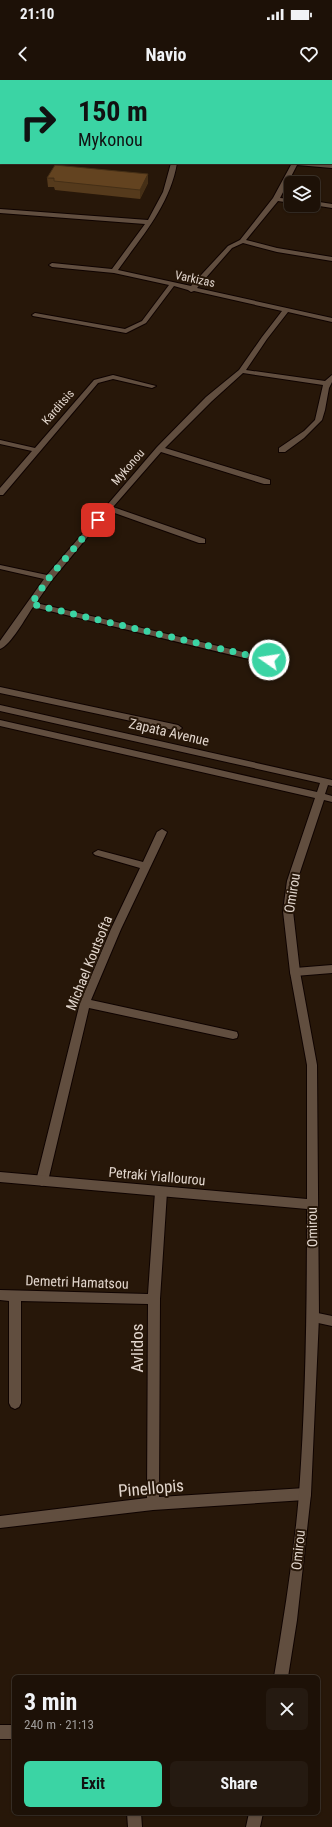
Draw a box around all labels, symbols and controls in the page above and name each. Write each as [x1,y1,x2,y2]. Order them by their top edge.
text: 21:10 [20,5,54,23]
icon: back [12,43,34,65]
icon: heart [298,43,320,65]
text: Navio [146,44,186,65]
text: 150 m [78,95,148,128]
icon: right [12,96,64,148]
text: Mykonou [78,129,143,150]
map controls [284,176,320,212]
button: layers [284,176,320,212]
street label: Varkizas [174,268,216,290]
street label: Karditsis [39,387,77,427]
street label: Mykonou [109,446,148,488]
pin [81,503,115,537]
icon: arrive [87,509,109,531]
position arrow [248,639,290,681]
street label: Zapata Avenue [127,715,211,749]
street label: Omirou [281,872,303,914]
street label: Michael Koutsofta [63,913,115,1013]
street label: Petraki Yiallourou [108,1164,206,1188]
street label: Omirou [304,1207,320,1247]
street label: Demetri Hamatsou [25,1272,129,1292]
street label: Avlidos [127,1323,147,1373]
street label: Pinellopis [117,1475,185,1501]
street label: Omirou [288,1529,308,1571]
text: 3 min [24,1688,77,1716]
button: close [266,1688,308,1730]
text: 240 m · 21:13 [24,1717,94,1732]
button: Exit [24,1761,162,1807]
button: Share [170,1761,308,1807]

